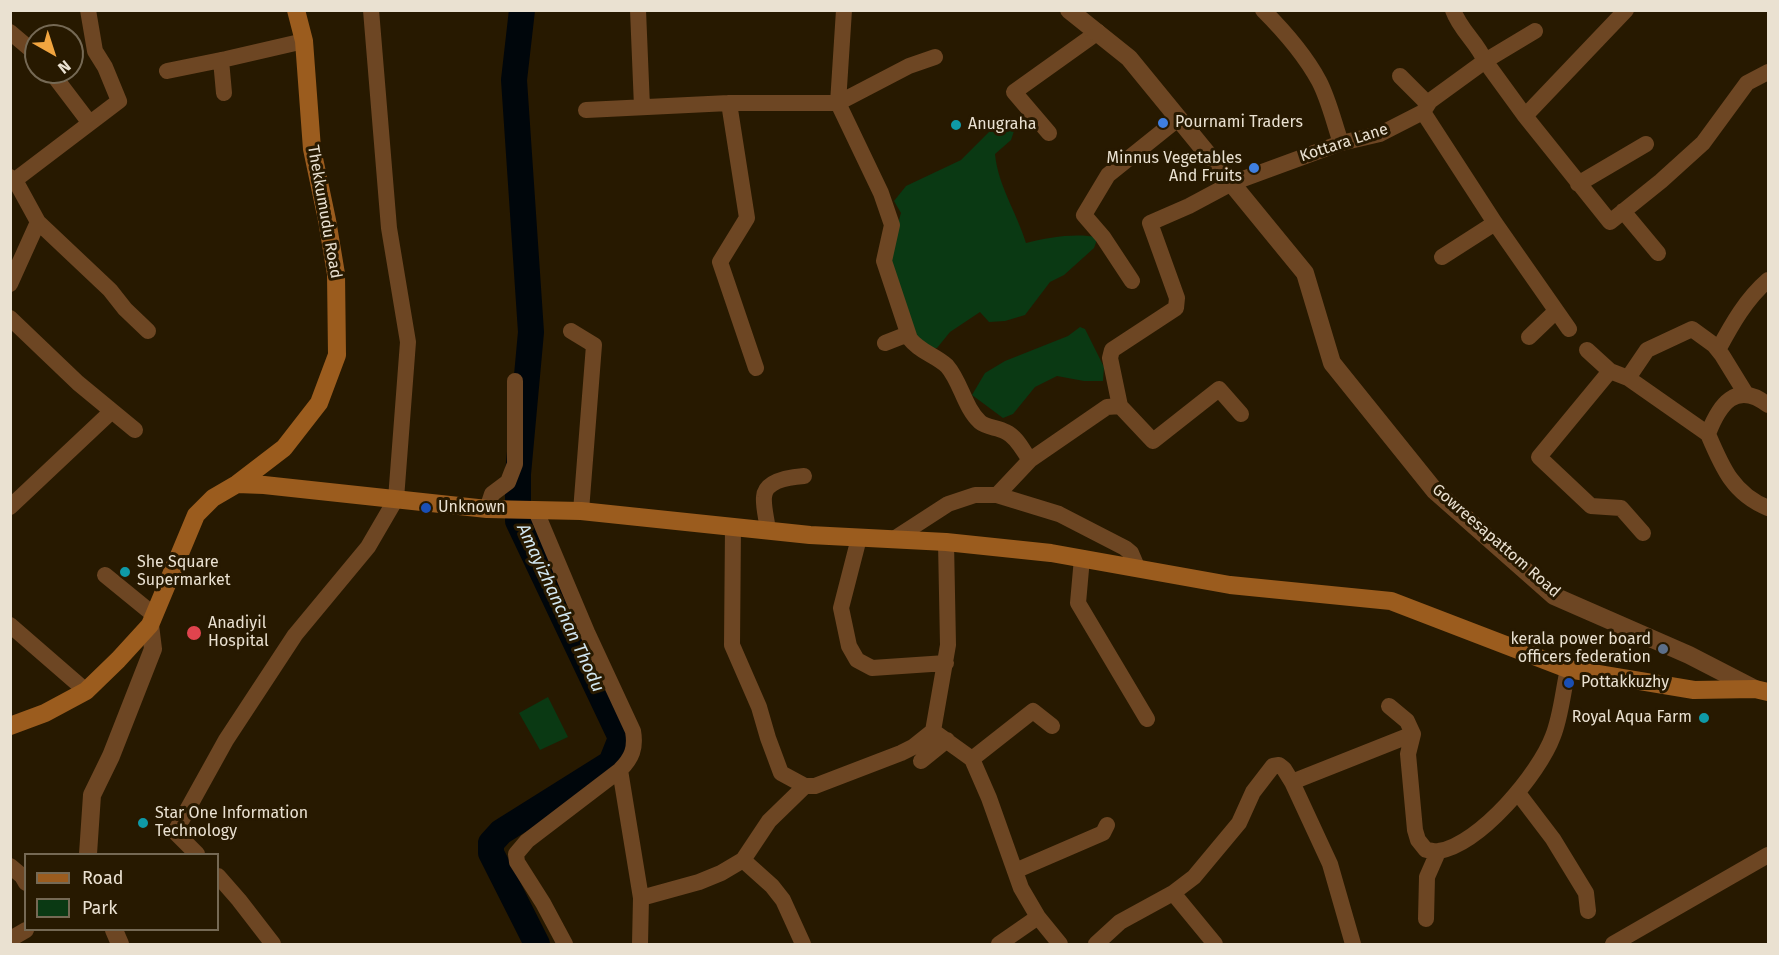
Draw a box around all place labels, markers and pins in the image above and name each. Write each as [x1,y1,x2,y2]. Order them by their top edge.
place label: Pournami Traders [1175,113,1303,133]
place label: Anugraha [968,115,1037,135]
marker: Pournami Traders [1156,116,1170,130]
marker: Anugraha [949,118,963,132]
place label: Minnus Vegetables And Fruits [1107,149,1242,187]
marker: Minnus Vegetables And Fruits [1247,161,1261,175]
place label: Unknown [438,498,506,518]
marker: Unknown [419,501,433,515]
place label: She Square Supermarket [137,553,231,591]
marker: She Square Supermarket [118,565,132,579]
place label: Anadiyil Hospital [208,614,269,652]
marker: Anadiyil Hospital [185,624,203,642]
place label: kerala power board officers federation [1510,630,1651,668]
marker: kerala power board officers federation [1656,642,1670,656]
place label: Pottakkuzhy [1581,673,1669,693]
marker: Pottakkuzhy [1562,676,1576,690]
place label: Royal Aqua Farm [1572,708,1692,728]
marker: Royal Aqua Farm [1697,711,1711,725]
place label: Star One Information Technology [155,804,308,842]
marker: Star One Information Technology [136,816,150,830]

